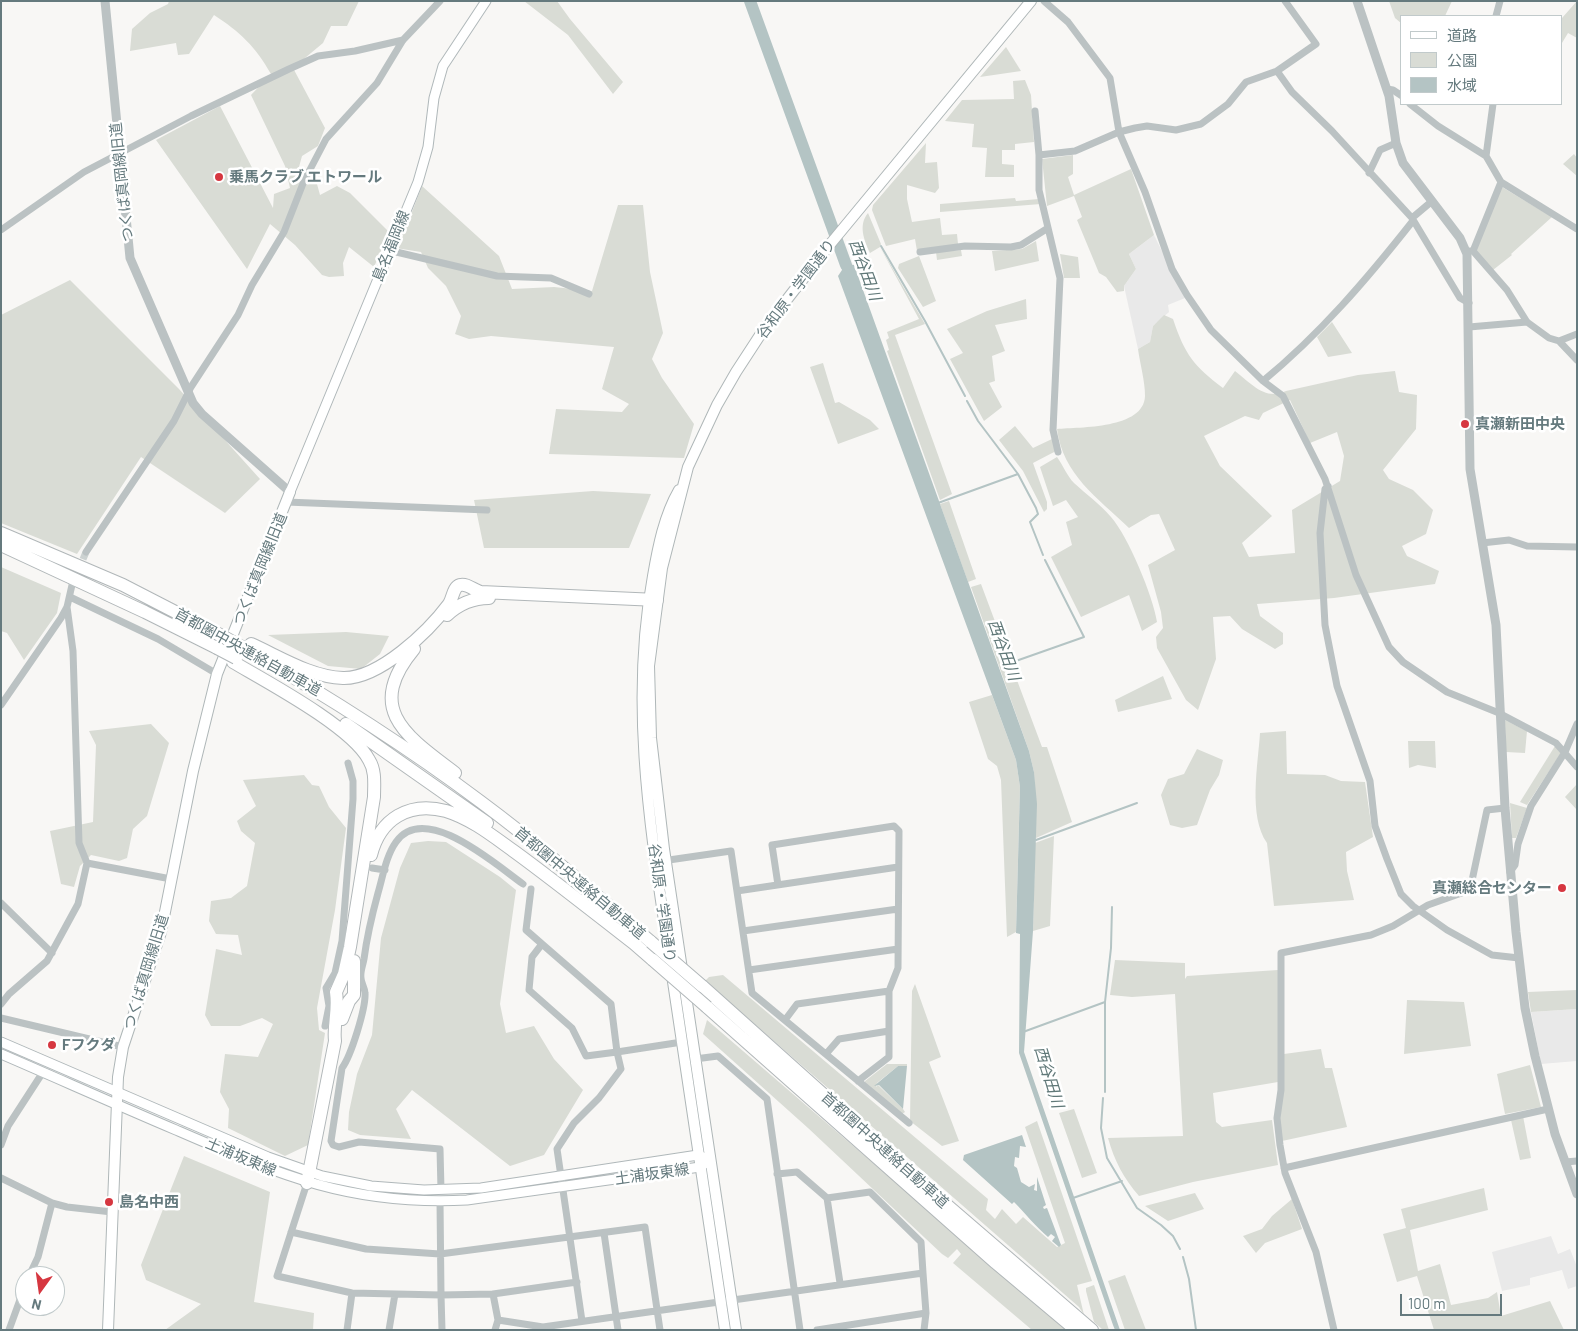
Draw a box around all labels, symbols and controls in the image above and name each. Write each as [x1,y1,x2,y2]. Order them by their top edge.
legend [1400,15,1563,105]
text: 道路 [1447,26,1477,44]
text: 公園 [1447,51,1477,69]
text: 水域 [1447,76,1477,94]
street label: つくば真岡線旧道 [107,121,137,243]
place label: 乗馬クラブ エトワール [229,168,382,186]
marker: 乗馬クラブ エトワール [213,171,225,183]
street label: 島名福岡線 [369,208,413,284]
street label: 谷和原・学園通り [753,236,839,342]
water label: 西谷田川 [845,237,885,303]
place label: 真瀬新田中央 [1475,415,1565,433]
marker: 真瀬新田中央 [1459,418,1471,430]
street label: つくば真岡線旧道 [229,510,291,628]
street label: 首都圏中央連絡自動車道 [171,604,325,700]
water label: 西谷田川 [984,617,1024,683]
street label: 首都圏中央連絡自動車道 [511,823,649,943]
street label: 谷和原・学園通り [645,842,679,964]
place label: 真瀬総合センター [1432,879,1552,897]
marker: 真瀬総合センター [1556,882,1568,894]
street label: つくば真岡線旧道 [120,912,172,1032]
place label: Fフクダ [62,1036,115,1054]
marker: Fフクダ [46,1039,58,1051]
water label: 西谷田川 [1030,1044,1068,1110]
street label: 首都圏中央連絡自動車道 [818,1088,952,1212]
street label: 土浦坂東線 [203,1134,279,1180]
street label: 土浦坂東線 [614,1160,690,1188]
place label: 島名中西 [119,1193,179,1211]
marker: 島名中西 [103,1196,115,1208]
north arrow [15,1266,65,1316]
scale bar [1403,1284,1506,1316]
text: 100 m [1408,1294,1446,1312]
text: N [30,1296,43,1314]

